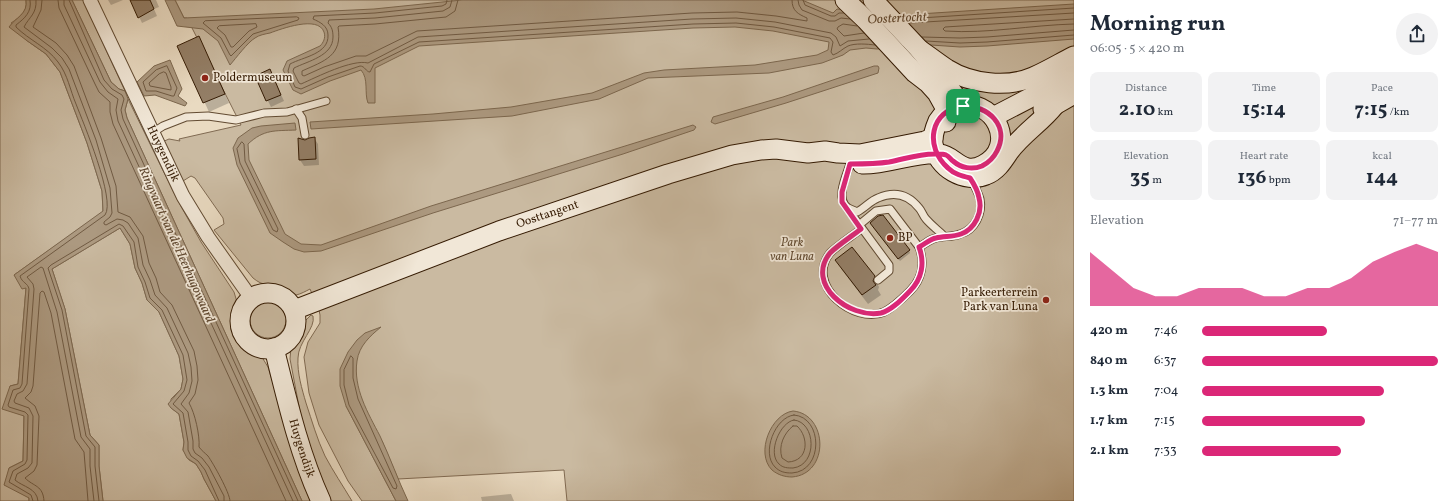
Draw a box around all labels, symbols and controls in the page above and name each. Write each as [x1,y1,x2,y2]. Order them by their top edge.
water label: Oostertocht [867,8,928,30]
text: Morning run [1090,9,1225,40]
button: share [1396,13,1438,55]
text: 06:05 · 5 × 420 m [1090,40,1184,58]
place label: Poldermuseum [213,70,293,86]
marker: Poldermuseum [200,73,210,83]
text: Distance [1125,81,1167,96]
text: Time [1252,81,1276,96]
text: Pace [1371,81,1393,96]
pin [946,89,980,123]
icon: arrive [952,95,974,117]
text: 2.10 [1119,96,1155,124]
text: 15:14 [1242,96,1286,124]
text: 7:15 [1355,96,1387,124]
text: km [1155,105,1173,120]
text: /km [1387,105,1409,120]
street label: Huygendijk [143,123,183,185]
text: Elevation [1123,149,1169,164]
text: Heart rate [1240,149,1288,164]
text: kcal [1372,149,1392,164]
water label: Ringvaart van de Heerhugowaard [133,164,219,326]
text: 35 [1130,164,1150,192]
text: 136 [1237,164,1266,192]
text: 144 [1366,164,1398,192]
text: m [1150,173,1162,188]
text: bpm [1266,173,1291,188]
street label: Oosttangent [514,197,581,233]
text: Elevation [1090,212,1144,230]
text: 71–77 m [1393,212,1438,230]
place label: BP [898,230,912,246]
marker: BP [885,233,895,243]
park label: Park van Luna [770,235,814,265]
place label: Parkeerterrein Park van Luna [961,285,1038,315]
marker: Parkeerterrein Park van Luna [1041,295,1051,305]
text: 420 m [1090,322,1128,340]
text: 7:46 [1154,322,1178,340]
text: 840 m [1090,352,1128,370]
text: 6:37 [1154,352,1177,370]
text: 1.3 km [1090,382,1128,400]
text: 7:04 [1154,382,1179,400]
text: 1.7 km [1090,412,1128,430]
text: 7:15 [1154,412,1175,430]
street label: Huygendijk [284,417,319,481]
text: 2.1 km [1090,442,1129,460]
text: 7:33 [1154,442,1177,460]

